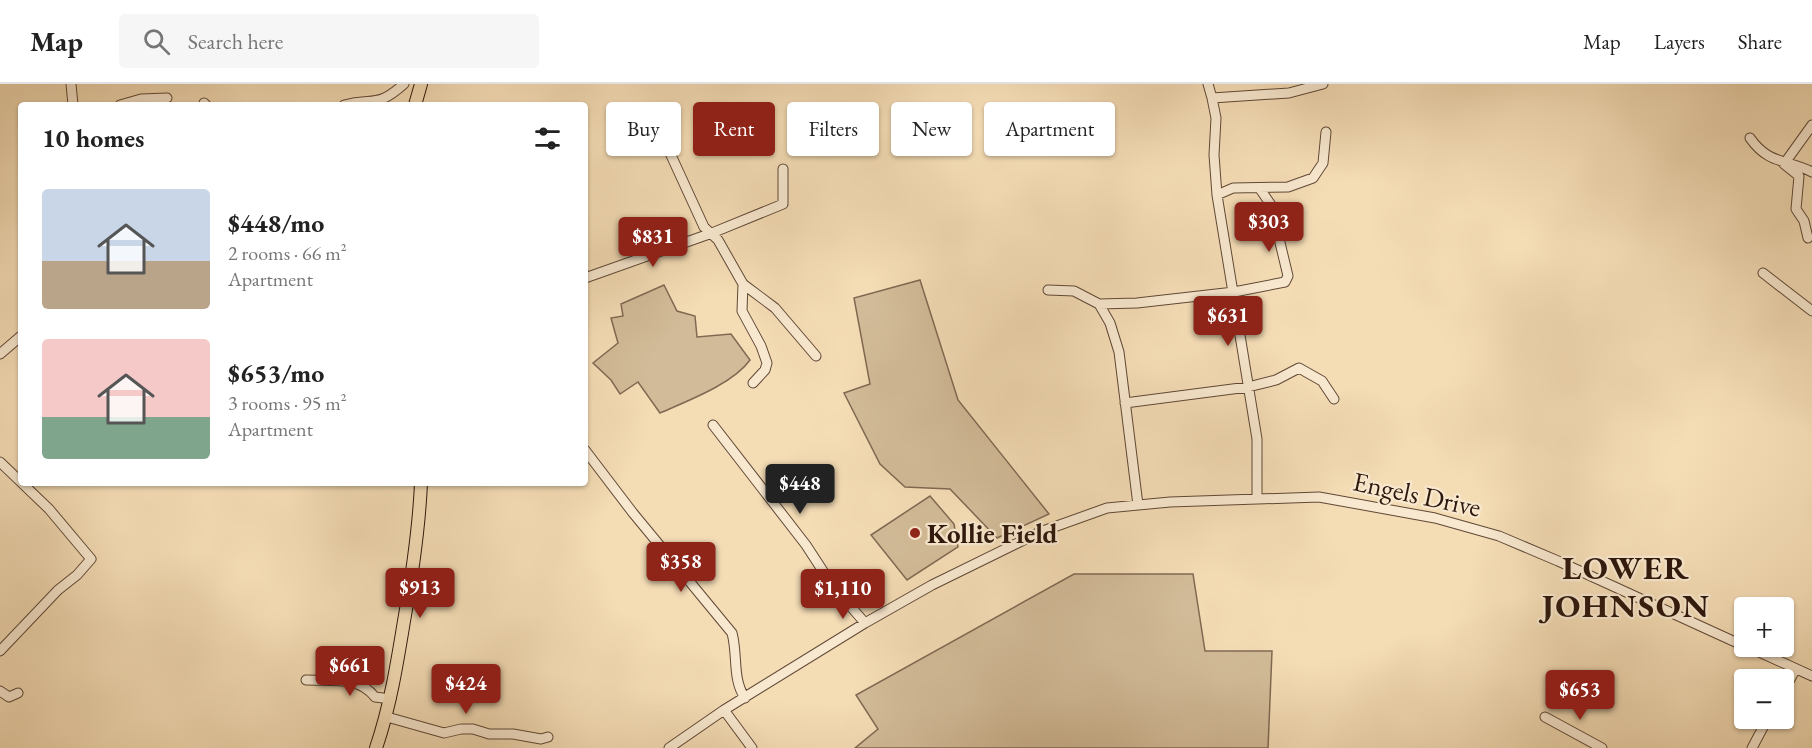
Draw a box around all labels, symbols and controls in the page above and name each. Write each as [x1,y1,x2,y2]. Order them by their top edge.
search box [119,14,539,68]
text: Map [30,23,83,59]
icon: search [140,25,173,58]
text: Search here [188,27,283,56]
text: Map [1583,28,1621,55]
text: Layers [1654,28,1705,55]
text: Share [1738,28,1782,55]
chip: Buy [606,102,681,156]
chip: Rent [693,102,775,156]
chip: Filters [787,102,879,156]
chip: New [891,102,972,156]
chip: Apartment [984,102,1115,156]
text: 10 homes [42,121,144,155]
icon: filters [531,122,564,155]
pin: $303 [1233,202,1305,253]
text: $448/mo [228,206,324,240]
text: $303 [1249,208,1289,234]
icon: home [90,213,162,285]
pin: $831 [617,217,689,268]
text: $831 [633,223,673,249]
text: 2 rooms · 66 m² [228,240,347,266]
text: Apartment [228,266,313,292]
pin: $631 [1192,296,1264,347]
text: $631 [1208,302,1248,328]
text: $653/mo [228,356,324,390]
icon: home [90,363,162,435]
text: 3 rooms · 95 m² [228,390,347,416]
text: Apartment [228,416,313,442]
street label: Engels Drive [1350,463,1484,525]
pin: $448 [764,464,836,515]
text: $448 [780,470,820,496]
place label: Kollie Field [927,516,1057,551]
marker: Kollie Field [908,526,922,540]
pin: $358 [645,542,717,593]
district label: LOWER JOHNSON [1539,546,1711,627]
text: $358 [661,548,701,574]
pin: $913 [384,568,456,619]
pin: $1,110 [794,569,892,620]
text: $913 [400,574,440,600]
text: $1,110 [815,575,871,601]
map controls [1734,597,1794,729]
button: + [1734,597,1794,657]
pin: $661 [314,646,386,697]
text: $661 [330,652,370,678]
pin: $424 [430,664,502,715]
button: − [1734,669,1794,729]
text: $424 [446,670,486,696]
pin: $653 [1544,670,1616,721]
text: $653 [1560,676,1600,702]

